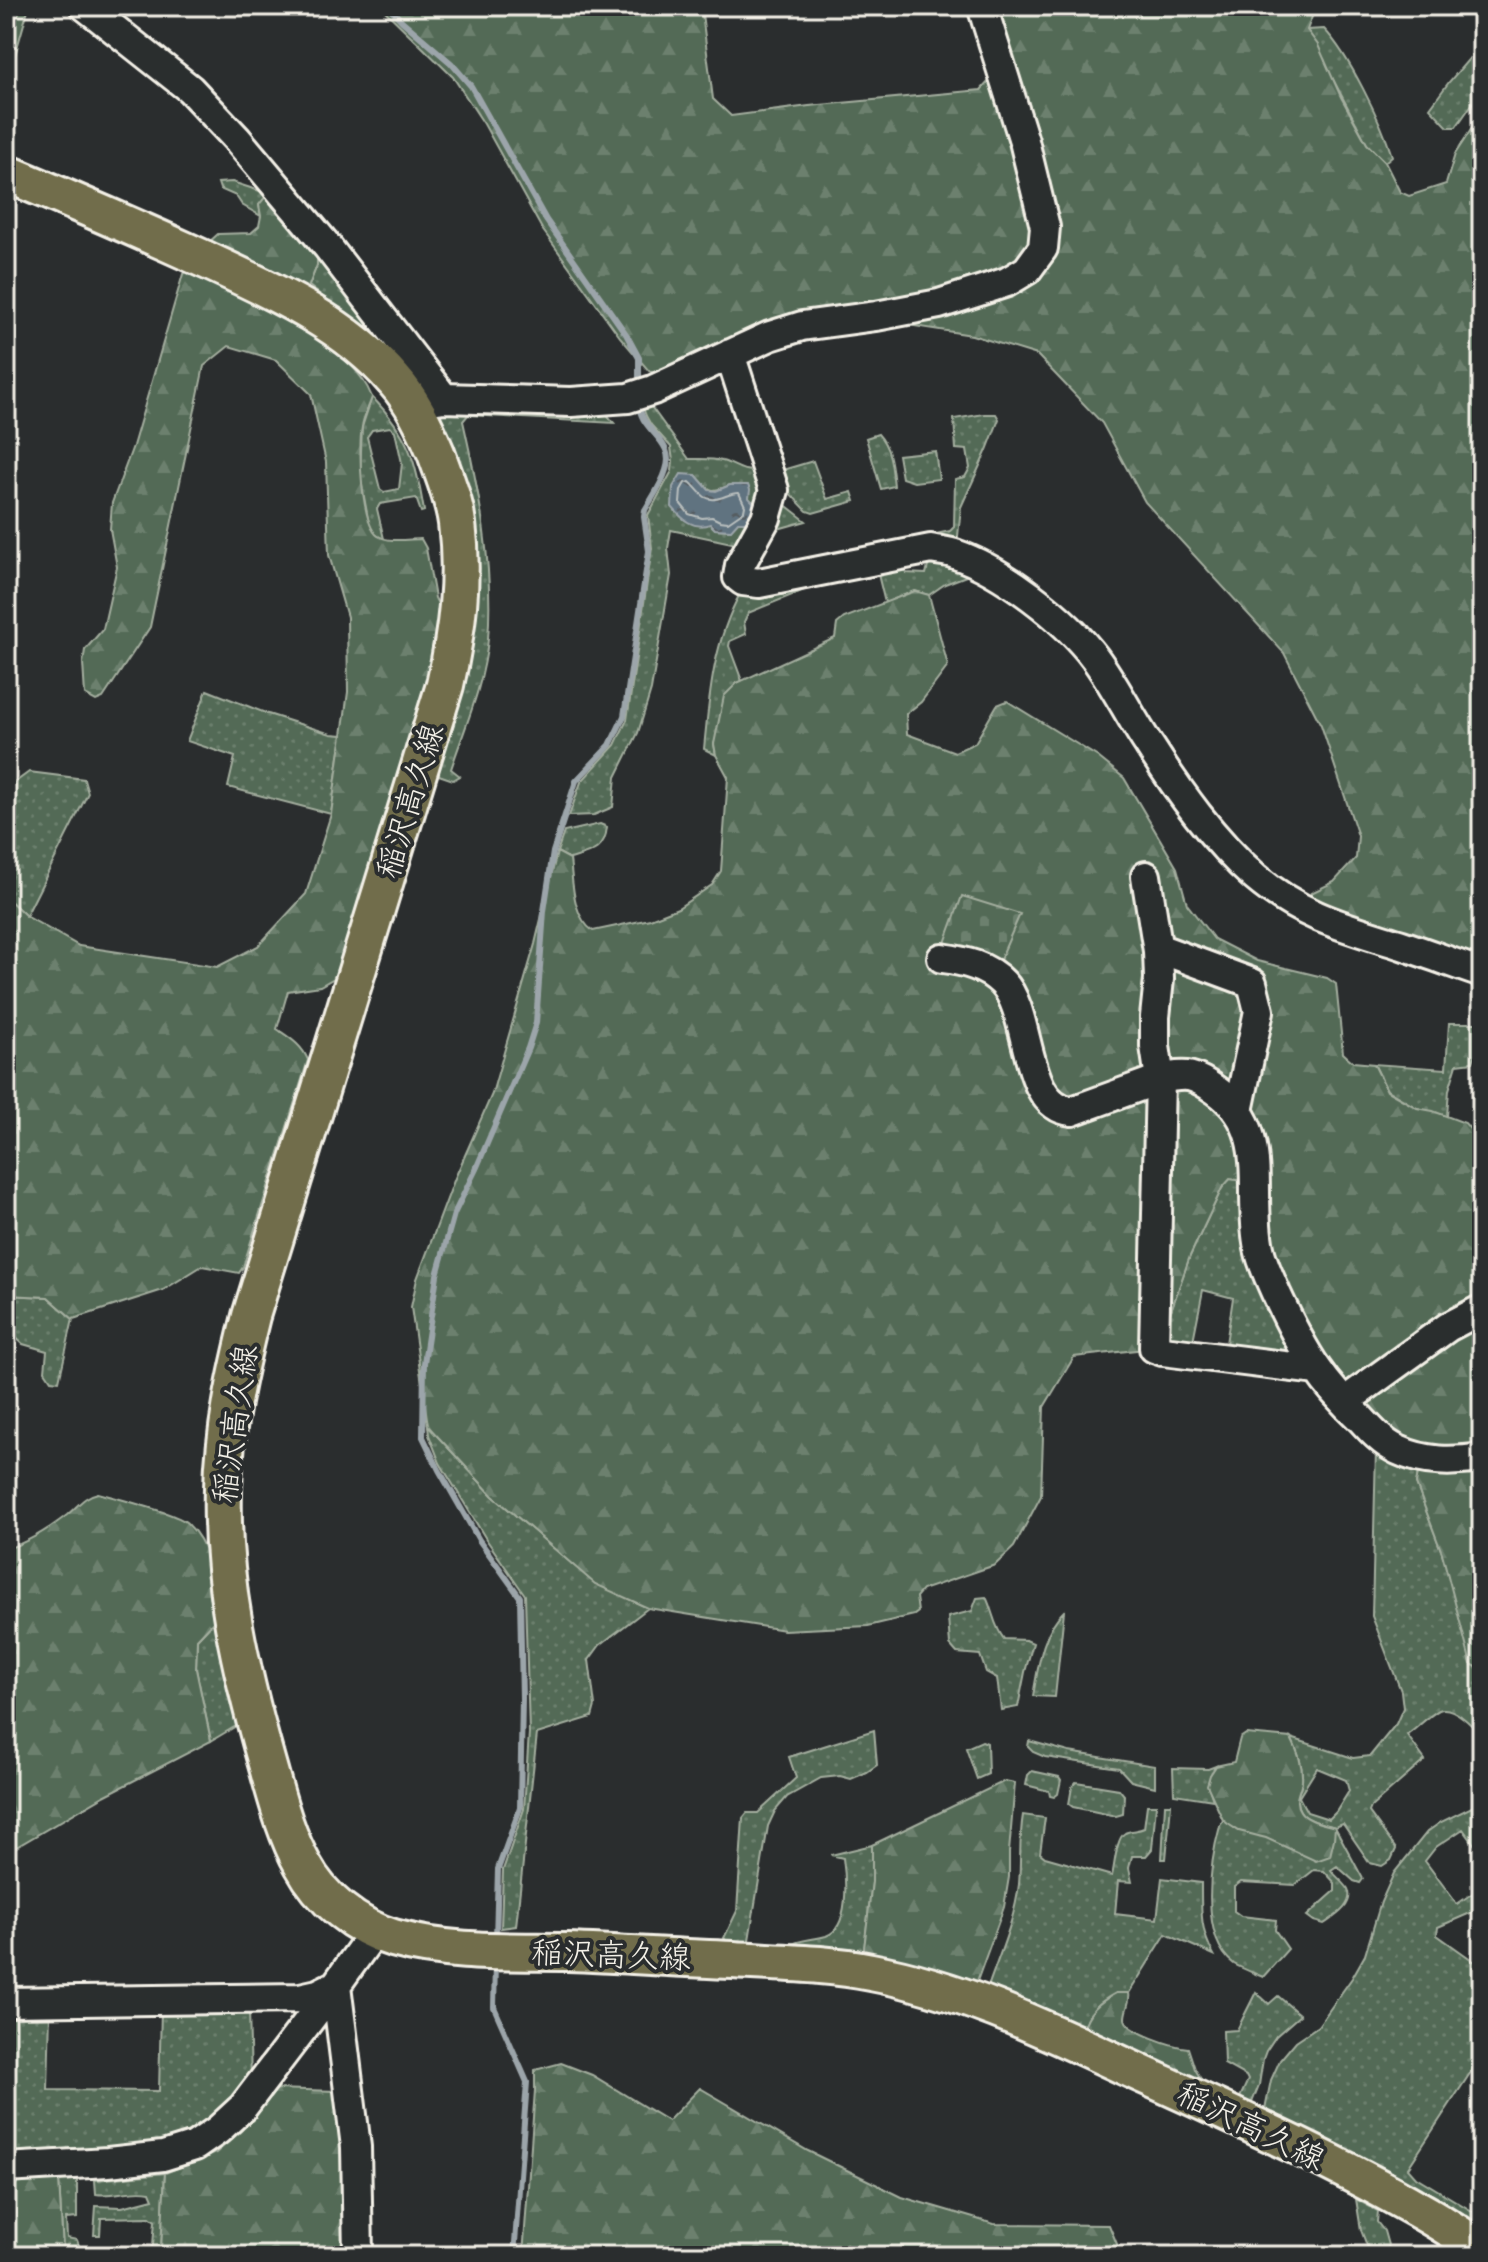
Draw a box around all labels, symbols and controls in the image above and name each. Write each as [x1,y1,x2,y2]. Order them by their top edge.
street label: 稲沢高久線 [367,718,453,884]
street label: 稲沢高久線 [204,1342,266,1506]
street label: 稲沢高久線 [530,1932,692,1978]
street label: 稲沢高久線 [1170,2073,1332,2179]

